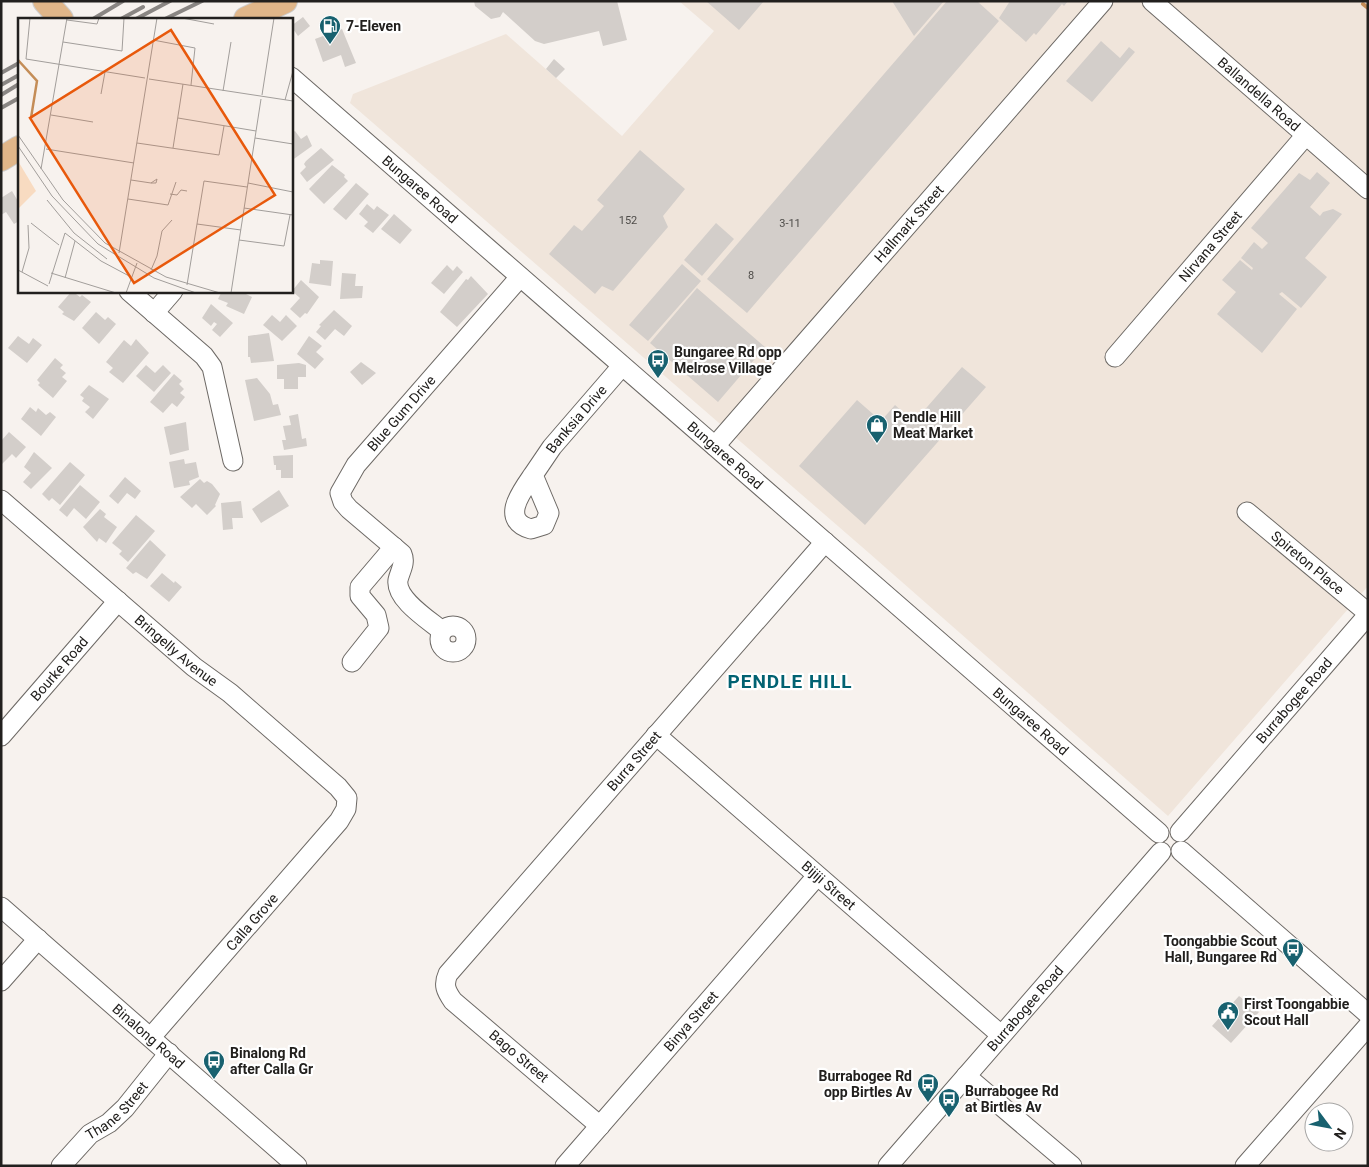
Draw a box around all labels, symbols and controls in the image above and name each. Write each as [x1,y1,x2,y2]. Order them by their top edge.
fuel station icon: 7-Eleven [318,14,342,45]
inset map [18,18,292,292]
place label: 7-Eleven [346,18,401,34]
street label: Ballandella Road [1215,54,1304,134]
street label: Bungaree Road [379,152,461,226]
street label: Hallmark Street [871,182,947,265]
street label: Nirvana Street [1175,207,1245,285]
house number: 152 [619,214,637,227]
house number: 3-11 [779,217,801,230]
house number: 8 [748,269,754,282]
place label: Bungaree Rd opp Melrose Village [674,344,782,376]
bus stop icon: Bungaree Rd opp Melrose Village [646,348,670,379]
street label: Blue Gum Drive [364,372,439,454]
street label: Banksia Drive [542,382,610,456]
place label: Pendle Hill Meat Market [893,409,973,441]
shop icon: Pendle Hill Meat Market [865,413,889,444]
street label: Bungaree Road [684,418,766,492]
street label: Spireton Place [1268,528,1347,598]
street label: Bringelly Avenue [132,612,221,689]
street label: Bourke Road [27,634,91,704]
street label: Burrabogee Road [1253,655,1335,746]
district label: PENDLE HILL [728,670,852,693]
street label: Bungaree Road [990,684,1072,758]
street label: Burra Street [604,728,665,794]
street label: Bijiji Street [799,858,859,913]
street label: Calla Grove [223,890,281,954]
place label: Toongabbie Scout Hall, Bungaree Rd [1163,933,1277,965]
bus stop icon: Toongabbie Scout Hall, Bungaree Rd [1281,937,1305,968]
street label: Burrabogee Road [984,962,1066,1054]
street label: Binya Street [660,987,722,1054]
place label: First Toongabbie Scout Hall [1244,996,1350,1028]
street label: Binalong Road [109,1000,188,1072]
public building icon: First Toongabbie Scout Hall [1216,1000,1240,1031]
street label: Bago Street [486,1027,552,1086]
place label: Binalong Rd after Calla Gr [230,1045,313,1077]
bus stop icon: Binalong Rd after Calla Gr [202,1049,226,1080]
place label: Burrabogee Rd opp Birtles Av [818,1068,912,1100]
bus stop icon: Burrabogee Rd opp Birtles Av [916,1072,940,1103]
street label: Thane Street [83,1078,151,1143]
place label: Burrabogee Rd at Birtles Av [965,1083,1059,1115]
bus stop icon: Burrabogee Rd at Birtles Av [937,1087,961,1118]
north arrow [1304,1102,1354,1152]
text: N [1331,1125,1349,1142]

